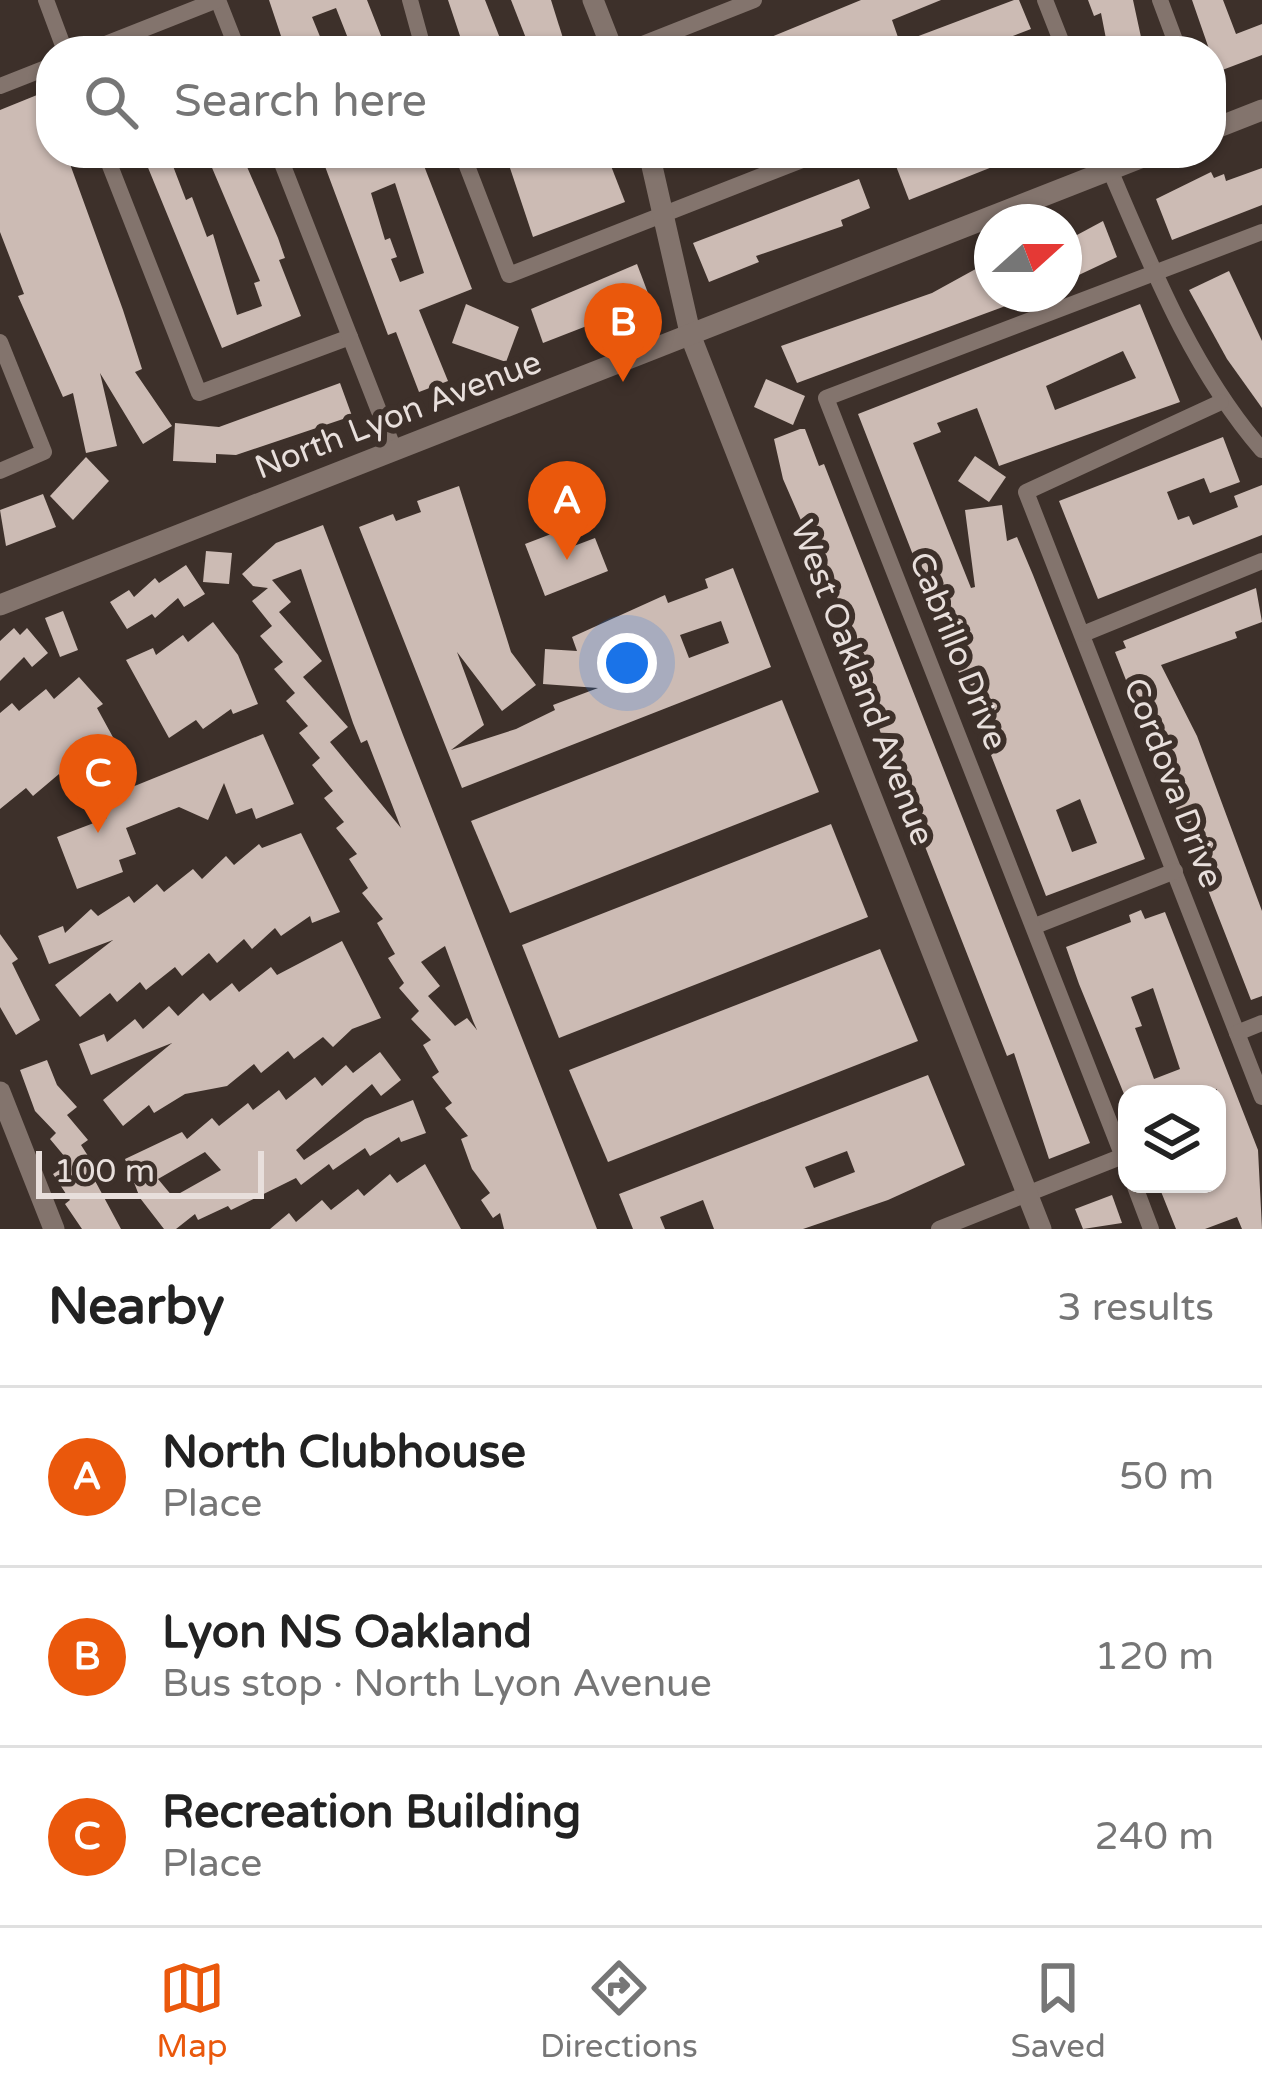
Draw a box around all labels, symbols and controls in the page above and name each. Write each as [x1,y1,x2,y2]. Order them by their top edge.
search box [36,36,1226,168]
icon: search [78,69,144,135]
text: Search here [174,75,427,129]
north arrow [974,204,1082,312]
pin: B [584,283,662,382]
street label: North Lyon Avenue [249,342,547,488]
pin: A [528,461,606,560]
street label: West Oakland Avenue [782,515,942,851]
street label: Cabrillo Drive [901,547,1015,755]
your location [597,633,657,693]
street label: Cordova Drive [1115,673,1231,893]
pin: C [59,734,137,833]
map controls [1118,1085,1226,1193]
button: layers [1118,1085,1226,1193]
scale bar [36,1145,264,1198]
text: 100 m [54,1152,155,1191]
text: Nearby [48,1276,225,1338]
text: 3 results [1057,1284,1214,1331]
text: North Clubhouse [162,1426,526,1480]
text: A [72,1453,102,1500]
text: 50 m [1119,1453,1214,1500]
text: Place [162,1480,262,1527]
text: Lyon NS Oakland [162,1606,532,1660]
text: B [73,1633,101,1680]
text: 120 m [1095,1633,1214,1680]
text: Bus stop · North Lyon Avenue [162,1660,712,1707]
text: Recreation Building [162,1786,581,1840]
text: C [73,1813,101,1860]
text: 240 m [1095,1813,1214,1860]
text: Place [162,1840,262,1887]
tab: Map [156,1955,228,2066]
tab: Directions [540,1955,698,2066]
tab: Saved [1010,1955,1106,2066]

